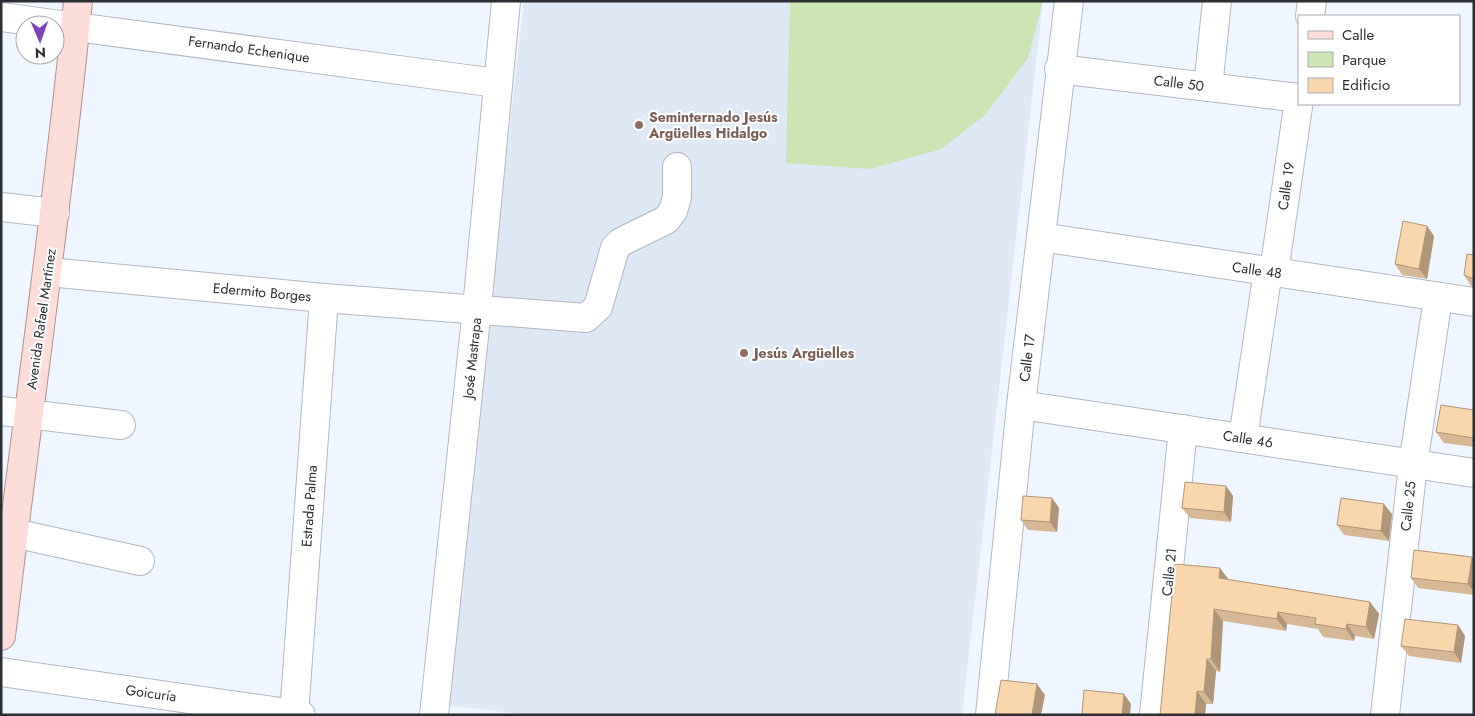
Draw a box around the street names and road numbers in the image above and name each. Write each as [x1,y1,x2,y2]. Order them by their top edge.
street label: Fernando Echenique [187,31,311,67]
street label: Calle 50 [1153,70,1205,96]
street label: Calle 19 [1273,161,1299,211]
street label: Avenida Rafael Martínez [21,247,61,391]
street label: Calle 48 [1231,257,1283,283]
street label: Edermito Borges [212,278,312,306]
street label: José Mastrapa [458,316,486,402]
street label: Calle 17 [1014,332,1040,383]
street label: Calle 46 [1222,425,1274,453]
street label: Estrada Palma [296,464,322,548]
street label: Calle 25 [1395,480,1421,532]
street label: Calle 21 [1157,547,1181,597]
street label: Goicuría [124,680,178,706]

